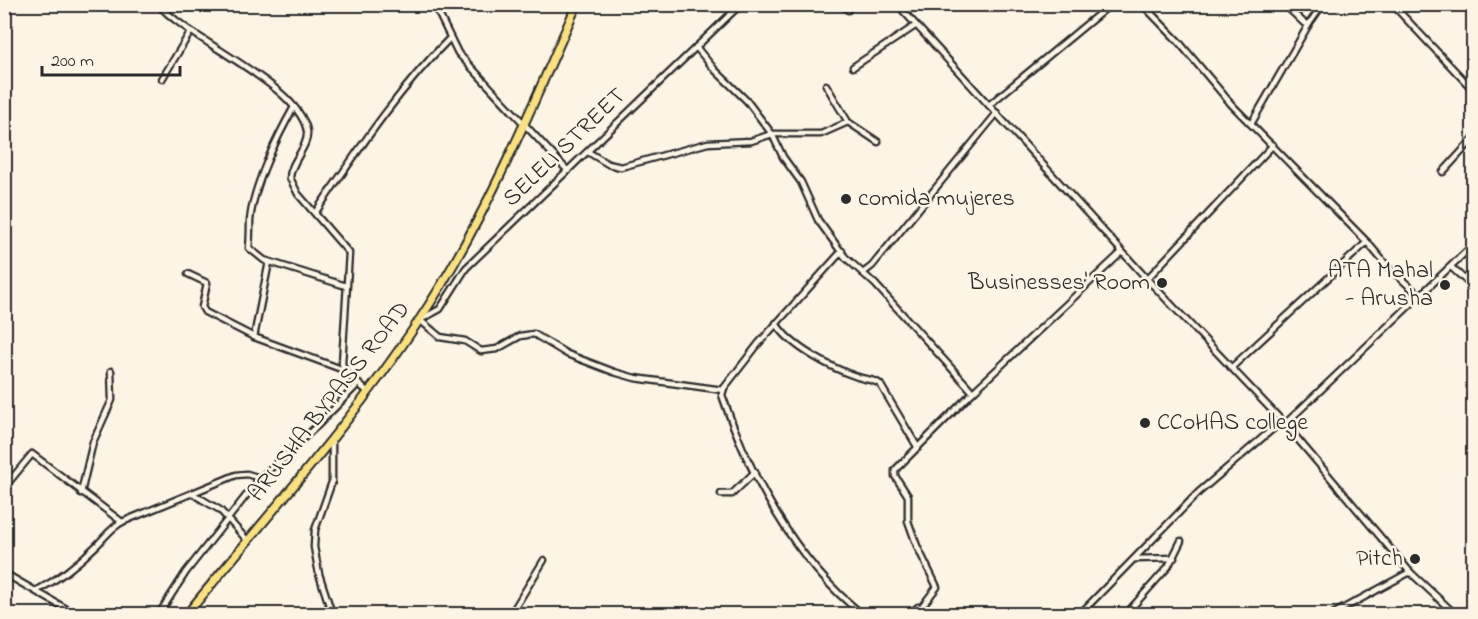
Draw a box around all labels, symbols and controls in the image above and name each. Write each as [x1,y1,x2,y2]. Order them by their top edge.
scale bar [42,39,180,77]
text: 200 m [51,49,94,75]
street label: SELELI STREET [496,80,635,216]
place label: comida mujeres [858,182,1015,217]
marker: comida mujeres [839,192,853,206]
place label: ATA Mahal - Arusha [1328,254,1433,317]
place label: Businesses' Room [967,266,1150,301]
marker: Businesses' Room [1155,276,1169,290]
marker: ATA Mahal - Arusha [1438,278,1452,292]
street label: ARUSHA BYPASS ROAD [240,294,420,510]
place label: CCoHAS college [1157,406,1308,441]
marker: CCoHAS college [1138,416,1152,430]
place label: Pitch [1356,542,1403,577]
marker: Pitch [1408,552,1422,566]

